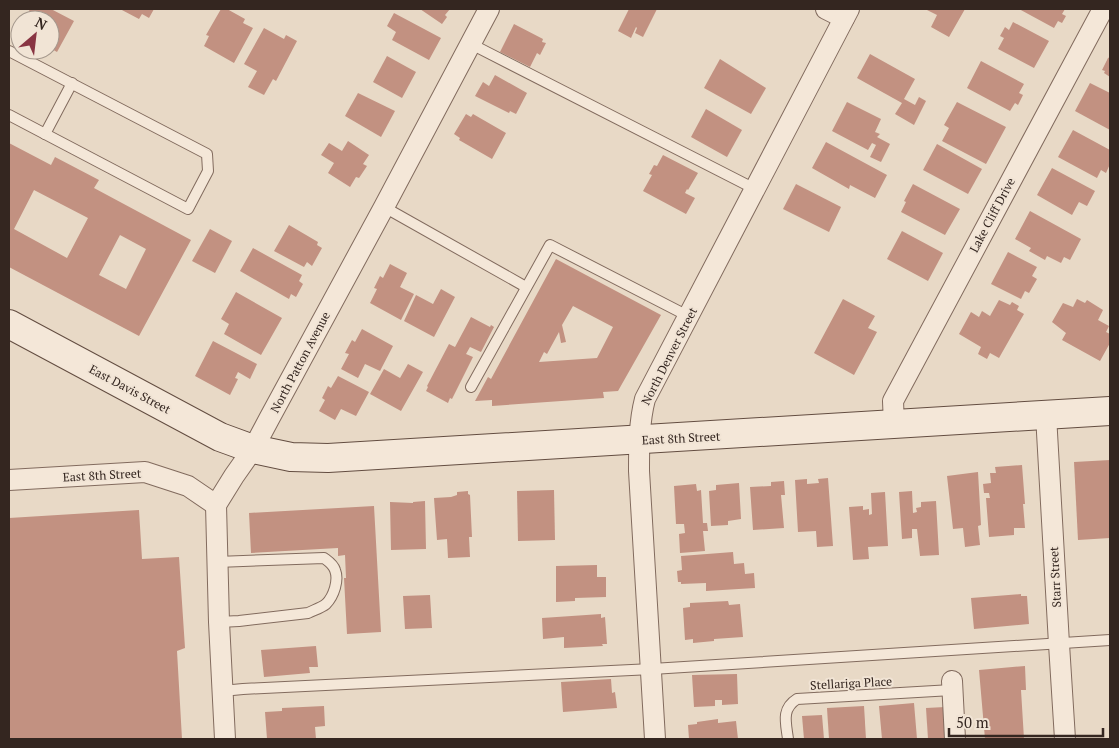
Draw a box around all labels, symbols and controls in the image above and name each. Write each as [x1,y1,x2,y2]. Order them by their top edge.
north arrow [10,10,60,60]
text: N [32,12,51,34]
street label: Lake Cliff Drive [966,175,1018,255]
street label: North Denver Street [638,304,700,407]
street label: North Patton Avenue [267,309,333,415]
street label: East Davis Street [87,361,174,417]
street label: East 8th Street [641,428,721,448]
street label: East 8th Street [62,465,142,485]
street label: Starr Street [1046,546,1064,608]
street label: Stellariga Place [810,673,892,693]
scale bar [949,706,1103,738]
text: 50 m [956,712,989,732]

